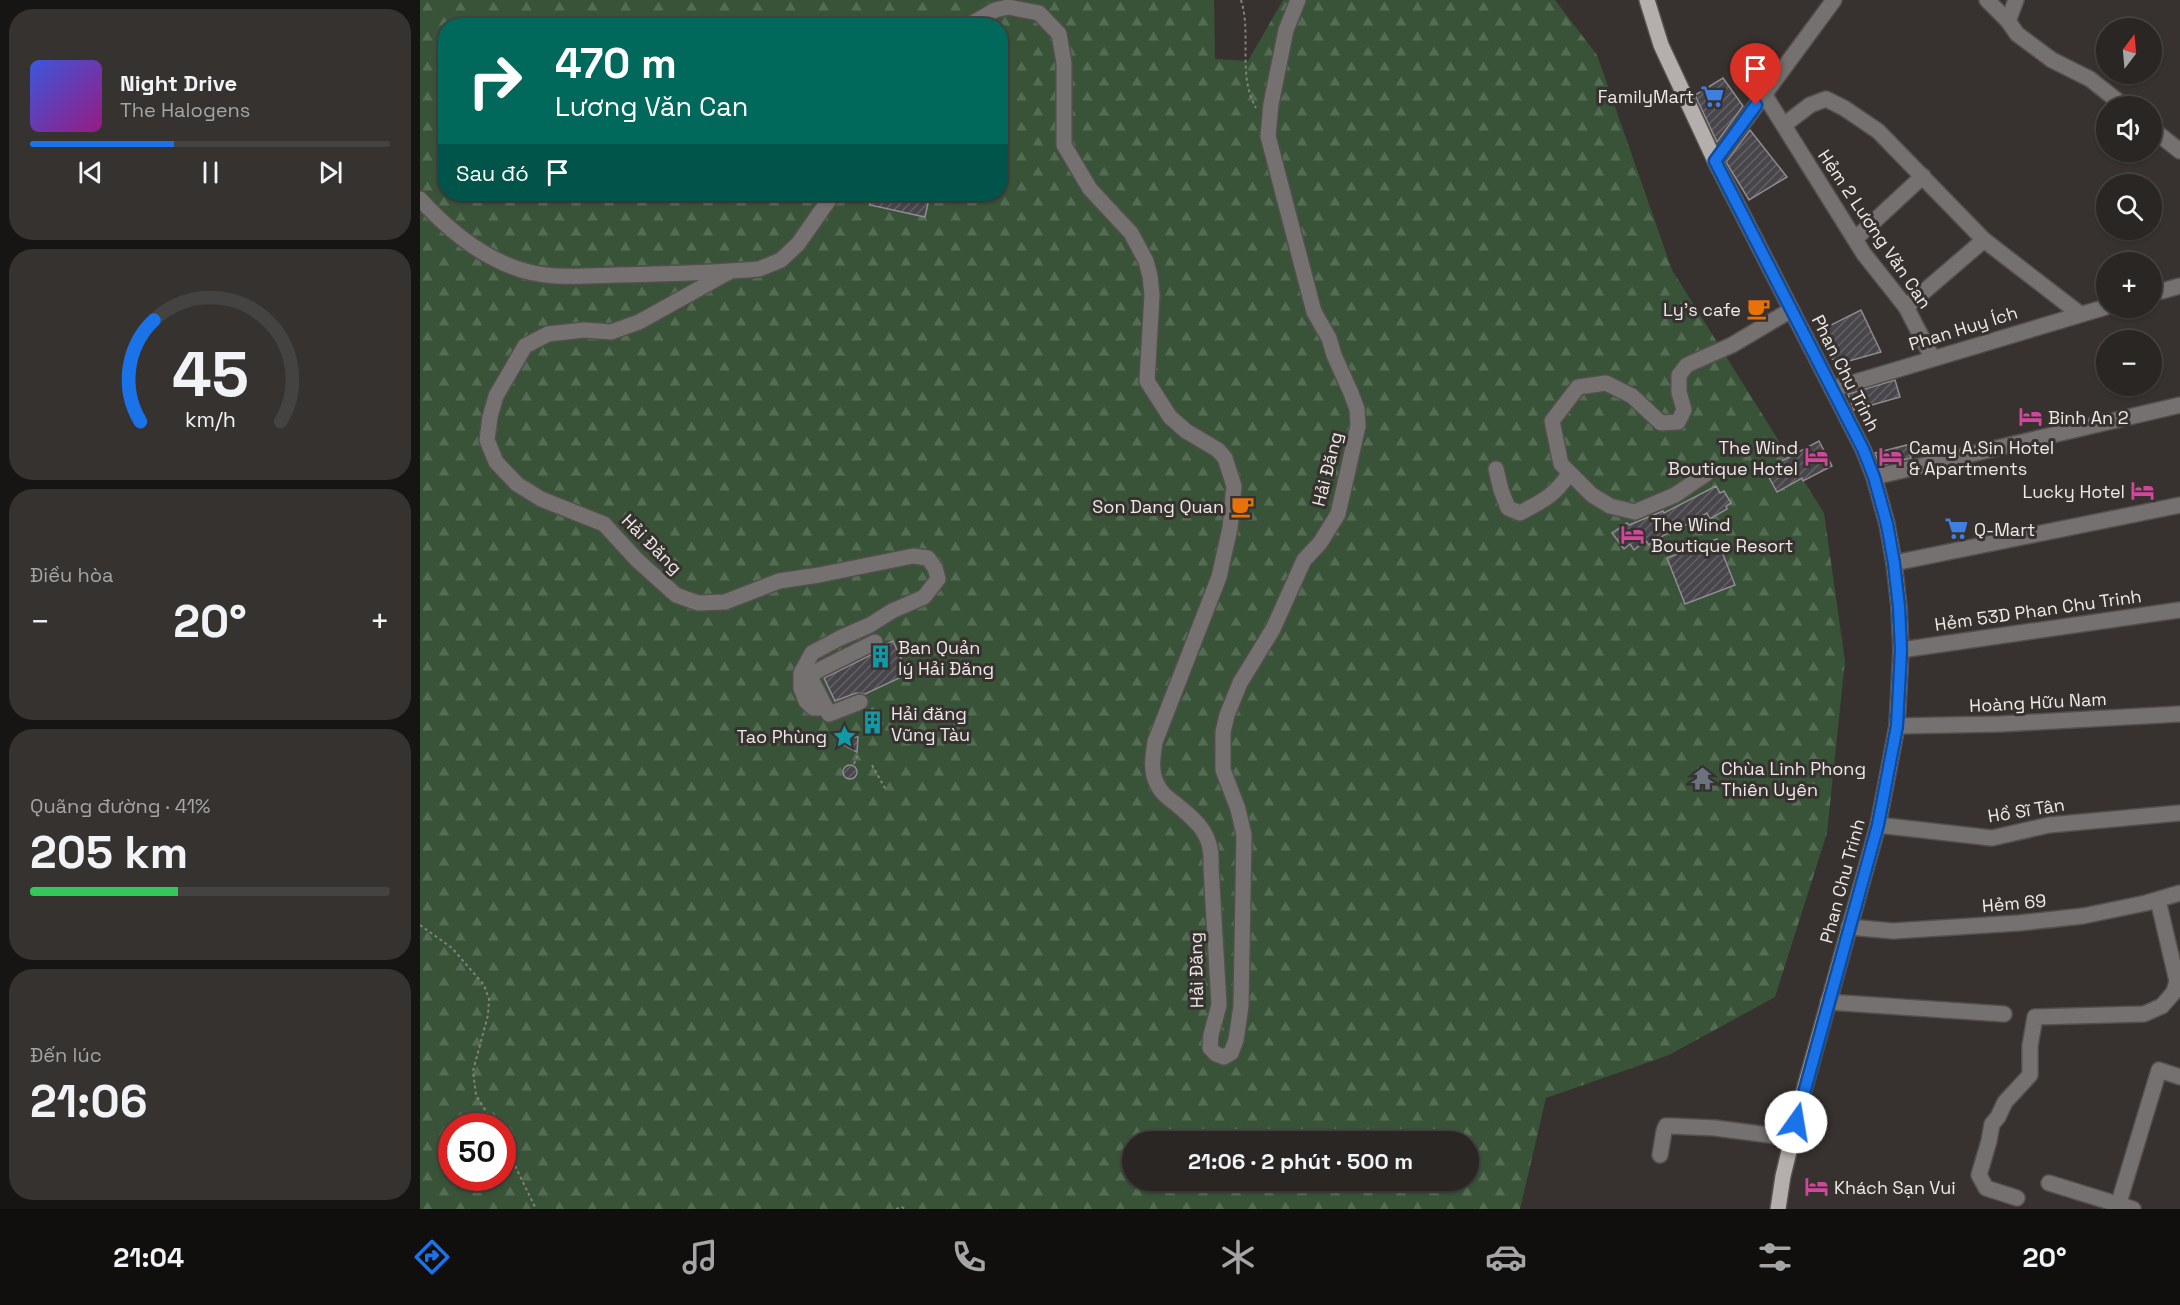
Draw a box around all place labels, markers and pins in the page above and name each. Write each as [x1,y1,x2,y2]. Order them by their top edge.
pin [1730,43,1781,105]
supermarket icon: FamilyMart [1699,83,1725,109]
place label: FamilyMart [1598,85,1694,108]
cafe icon: Ly's cafe [1746,296,1772,322]
place label: Ly's cafe [1663,298,1741,321]
hotel icon: Binh An 2 [2017,404,2043,430]
place label: Binh An 2 [2048,406,2129,429]
place label: The Wind Boutique Hotel [1668,436,1798,480]
place label: Camy A.Sin Hotel & Apartments [1909,436,2054,480]
hotel icon: The Wind Boutique Hotel [1803,444,1829,470]
hotel icon: Camy A.Sin Hotel & Apartments [1878,444,1904,470]
hotel icon: Lucky Hotel [2130,478,2156,504]
place label: Lucky Hotel [2023,480,2125,503]
cafe icon: Son Dang Quan [1229,493,1255,519]
place label: Son Dang Quan [1092,495,1224,518]
place label: The Wind Boutique Resort [1651,513,1793,557]
supermarket icon: Q-Mart [1943,516,1969,542]
place label: Q-Mart [1974,518,2035,541]
hotel icon: The Wind Boutique Resort [1620,521,1646,547]
place label: Ban Quản lý Hải Đăng [898,636,994,680]
building icon: Ban Quản lý Hải Đăng [867,644,893,670]
place label: Hải đăng Vũng Tàu [891,702,970,746]
building icon: Hải đăng Vũng Tàu [860,710,886,736]
place icon: Tao Phùng [832,723,858,749]
place label: Tao Phùng [737,725,827,748]
place label: Chùa Linh Phong Thiên Uyên [1721,757,1866,801]
temple icon: Chùa Linh Phong Thiên Uyên [1690,765,1716,791]
hotel icon: Khách Sạn Vui [1803,1174,1829,1200]
place label: Khách Sạn Vui [1834,1176,1956,1199]

